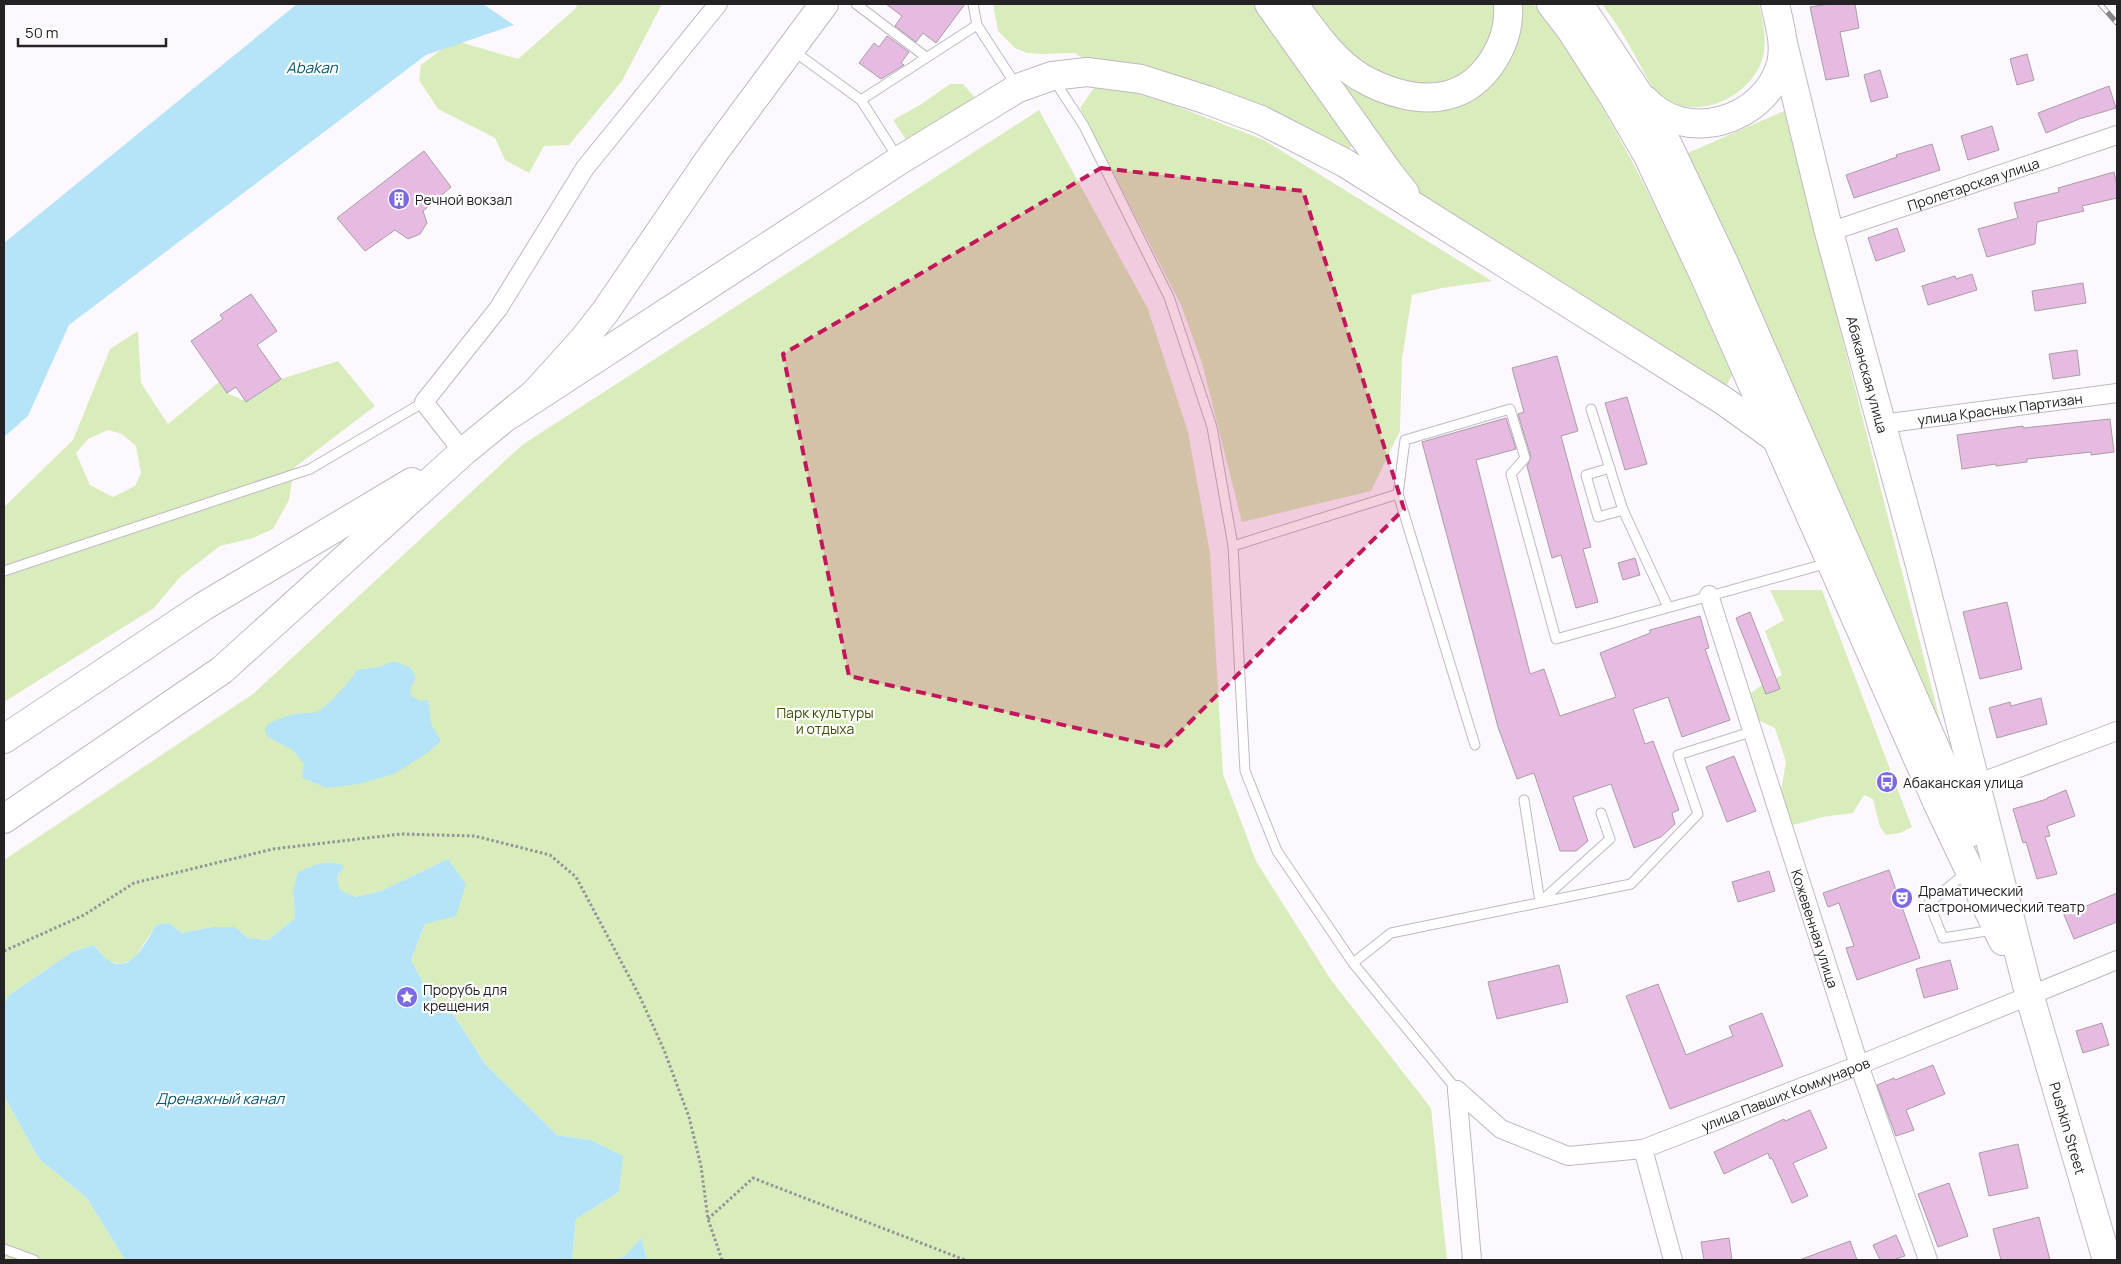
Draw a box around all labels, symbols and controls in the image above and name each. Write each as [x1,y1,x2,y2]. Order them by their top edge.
scale bar [18,15,165,47]
text: 50 m [25,22,59,43]
water label: Abakan [286,57,339,78]
street label: Пролетарская улица [1905,152,2041,215]
building icon: Речной вокзал [387,187,411,211]
place label: Речной вокзал [415,190,512,209]
street label: Абаканская улица [1843,314,1893,435]
street label: улица Красных Партизан [1916,388,2084,429]
park label: Парк культуры и отдыха [776,703,874,738]
bus stop icon: Абаканская улица [1875,770,1899,794]
place label: Абаканская улица [1903,773,2023,792]
street label: Кожевенная улица [1788,867,1843,990]
place label: Драматический гастрономический театр [1918,881,2085,916]
theatre icon: Драматический гастрономический театр [1890,886,1914,910]
place label: Прорубь для крещения [423,980,507,1015]
place icon: Прорубь для крещения [395,985,419,1009]
street label: улица Павших Коммунаров [1698,1052,1873,1135]
street label: Pushkin Street [2046,1080,2091,1177]
water label: Дренажный канал [156,1088,286,1109]

